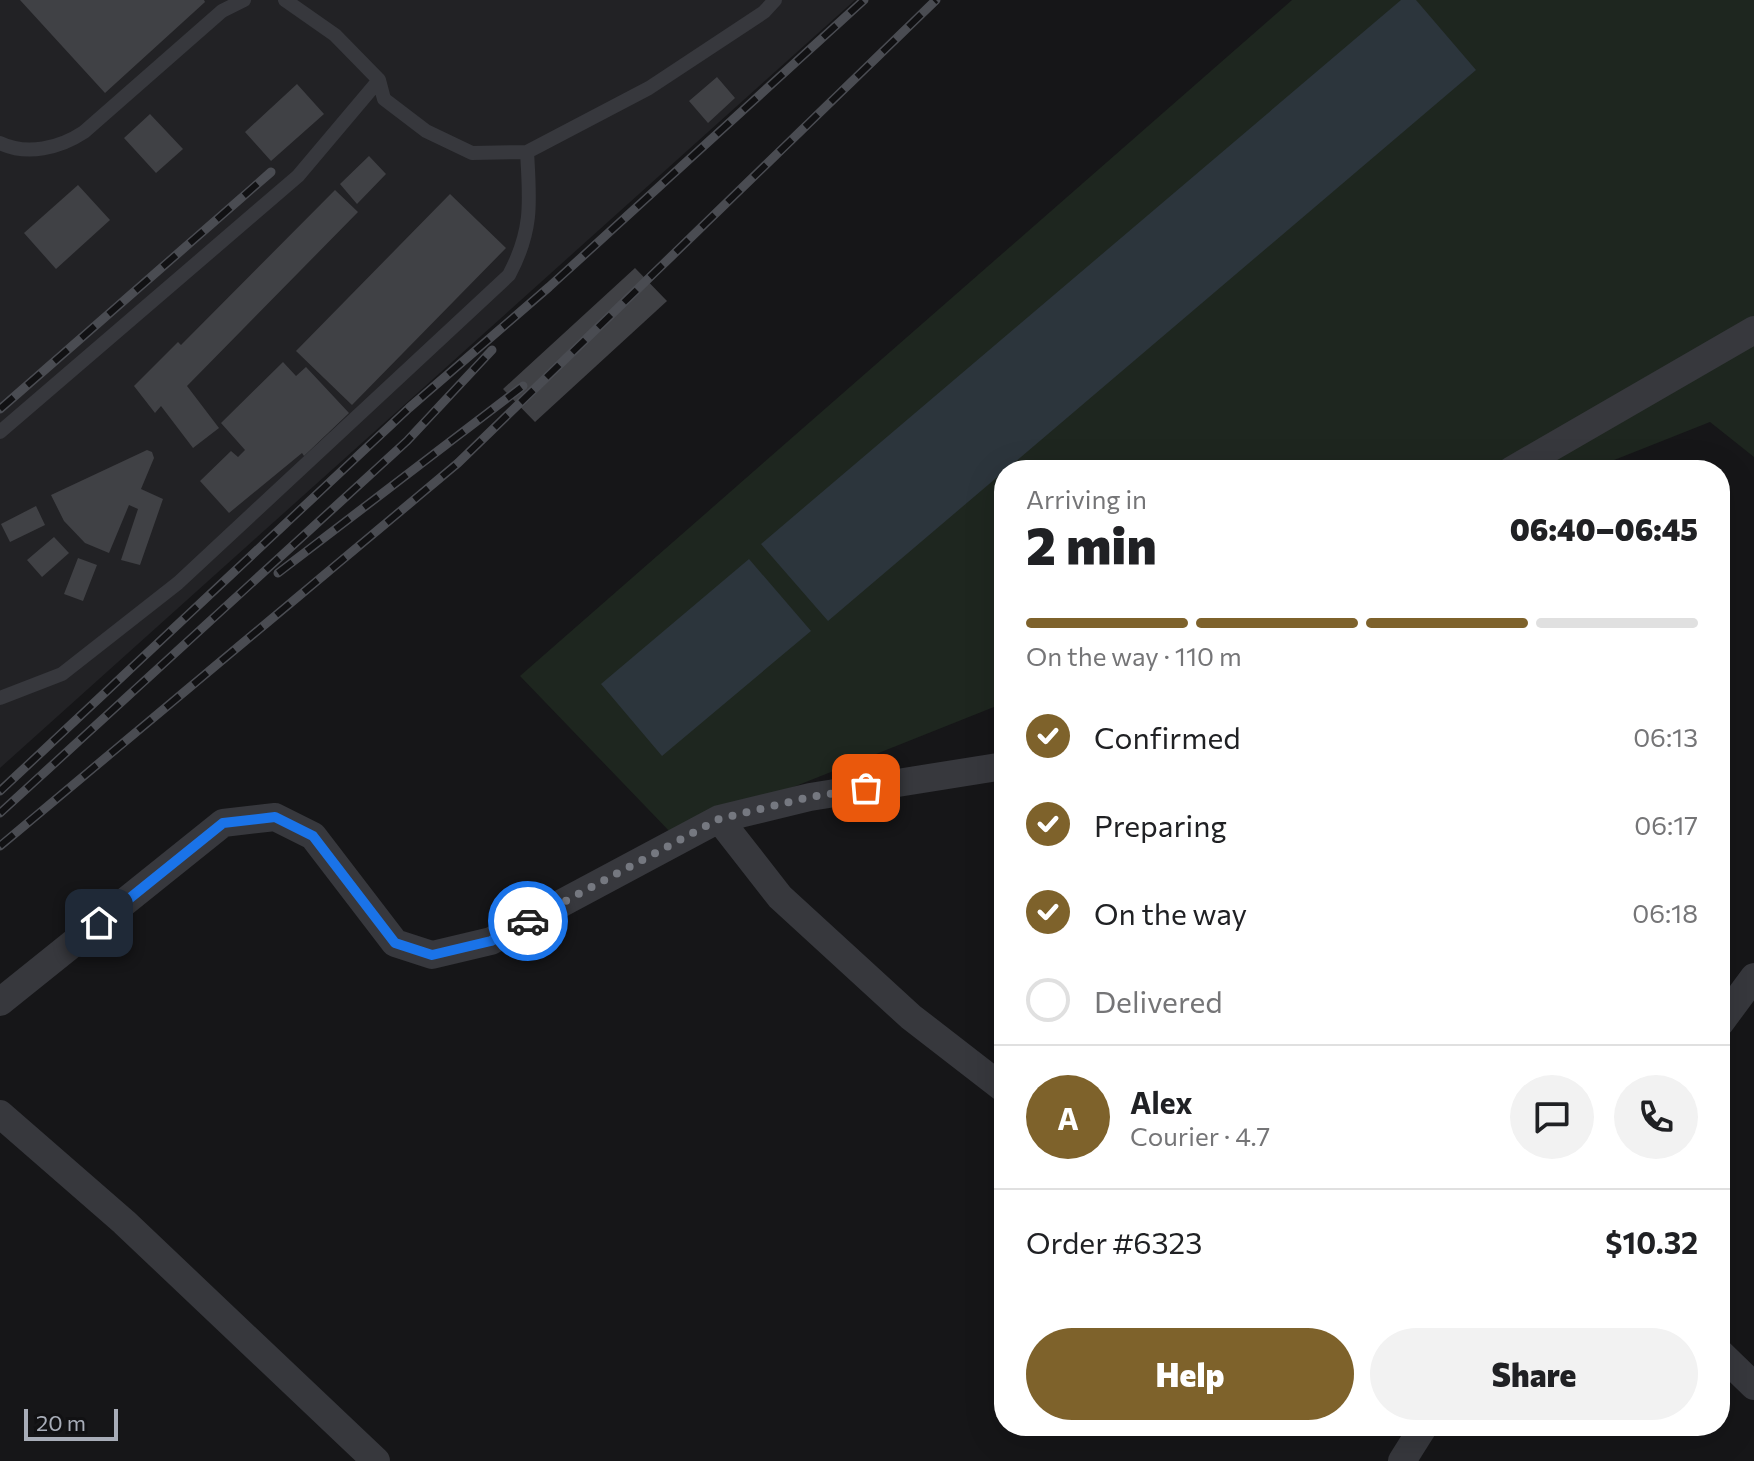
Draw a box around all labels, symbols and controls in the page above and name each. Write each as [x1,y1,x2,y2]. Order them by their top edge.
text: Arriving in [1026,483,1147,514]
text: 06:40–06:45 [1510,510,1698,547]
text: 2 min [1026,512,1157,576]
text: On the way · 110 m [1026,640,1242,671]
icon: check [1026,714,1070,758]
text: Confirmed [1094,718,1241,755]
text: 06:13 [1633,721,1698,752]
pin [832,754,900,822]
icon: bag [844,766,888,810]
icon: check [1026,802,1070,846]
text: Preparing [1094,806,1227,843]
text: 06:17 [1634,809,1698,840]
courier [488,881,568,961]
pin [65,889,133,957]
icon: check [1026,890,1070,934]
text: On the way [1094,894,1247,931]
text: 06:18 [1632,897,1698,928]
icon: car [506,899,550,943]
icon: home [77,901,121,945]
text: Delivered [1094,982,1223,1019]
button: chat [1510,1075,1594,1159]
button: phone [1614,1075,1698,1159]
text: Alex [1130,1083,1193,1120]
text: A [1057,1099,1079,1136]
text: Courier · 4.7 [1130,1120,1270,1151]
text: Order #6323 [1026,1223,1202,1260]
text: $10.32 [1605,1223,1698,1260]
button: Help [1026,1328,1354,1420]
button: Share [1370,1328,1698,1420]
scale bar [24,1405,118,1441]
text: 20 m [36,1409,86,1436]

